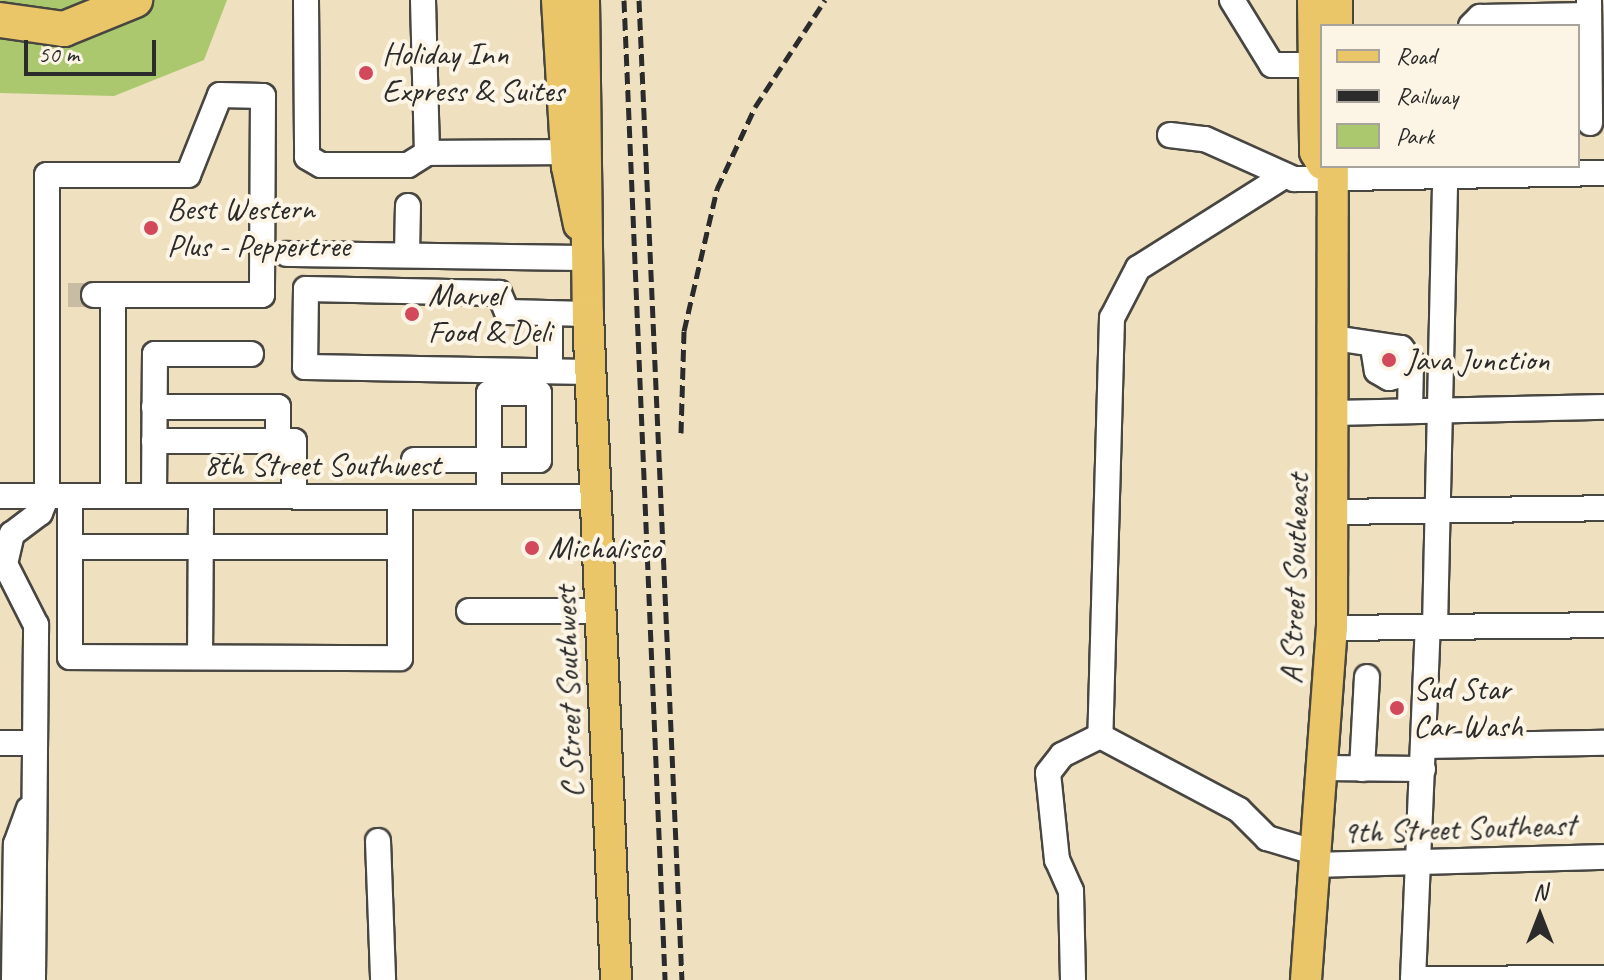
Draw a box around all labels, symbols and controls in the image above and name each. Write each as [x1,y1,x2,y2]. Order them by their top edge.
scale bar [28,24,160,74]
legend [1320,24,1580,168]
place label: Holiday Inn Express & Suites [382,36,564,111]
text: 50 m [38,39,79,69]
text: Road [1396,41,1436,71]
marker: Holiday Inn Express & Suites [357,64,375,82]
text: Railway [1396,81,1458,111]
text: Park [1396,121,1434,151]
place label: Best Western Plus - Peppertree [167,191,350,266]
marker: Best Western Plus - Peppertree [142,219,160,237]
place label: Marvel Food & Deli [428,277,552,352]
marker: Marvel Food & Deli [403,305,421,323]
place label: Java Junction [1405,341,1548,379]
marker: Java Junction [1380,351,1398,369]
street label: 8th Street Southwest [204,446,440,484]
street label: A Street Southeast [1272,473,1318,685]
place label: Michalisco [548,529,661,567]
marker: Michalisco [523,539,541,557]
street label: C Street Southwest [546,585,592,799]
place label: Sud Star Car Wash [1413,671,1524,746]
marker: Sud Star Car Wash [1388,699,1406,717]
street label: 9th Street Southeast [1341,806,1577,852]
north arrow [1500,876,1580,956]
text: N [1533,878,1547,906]

